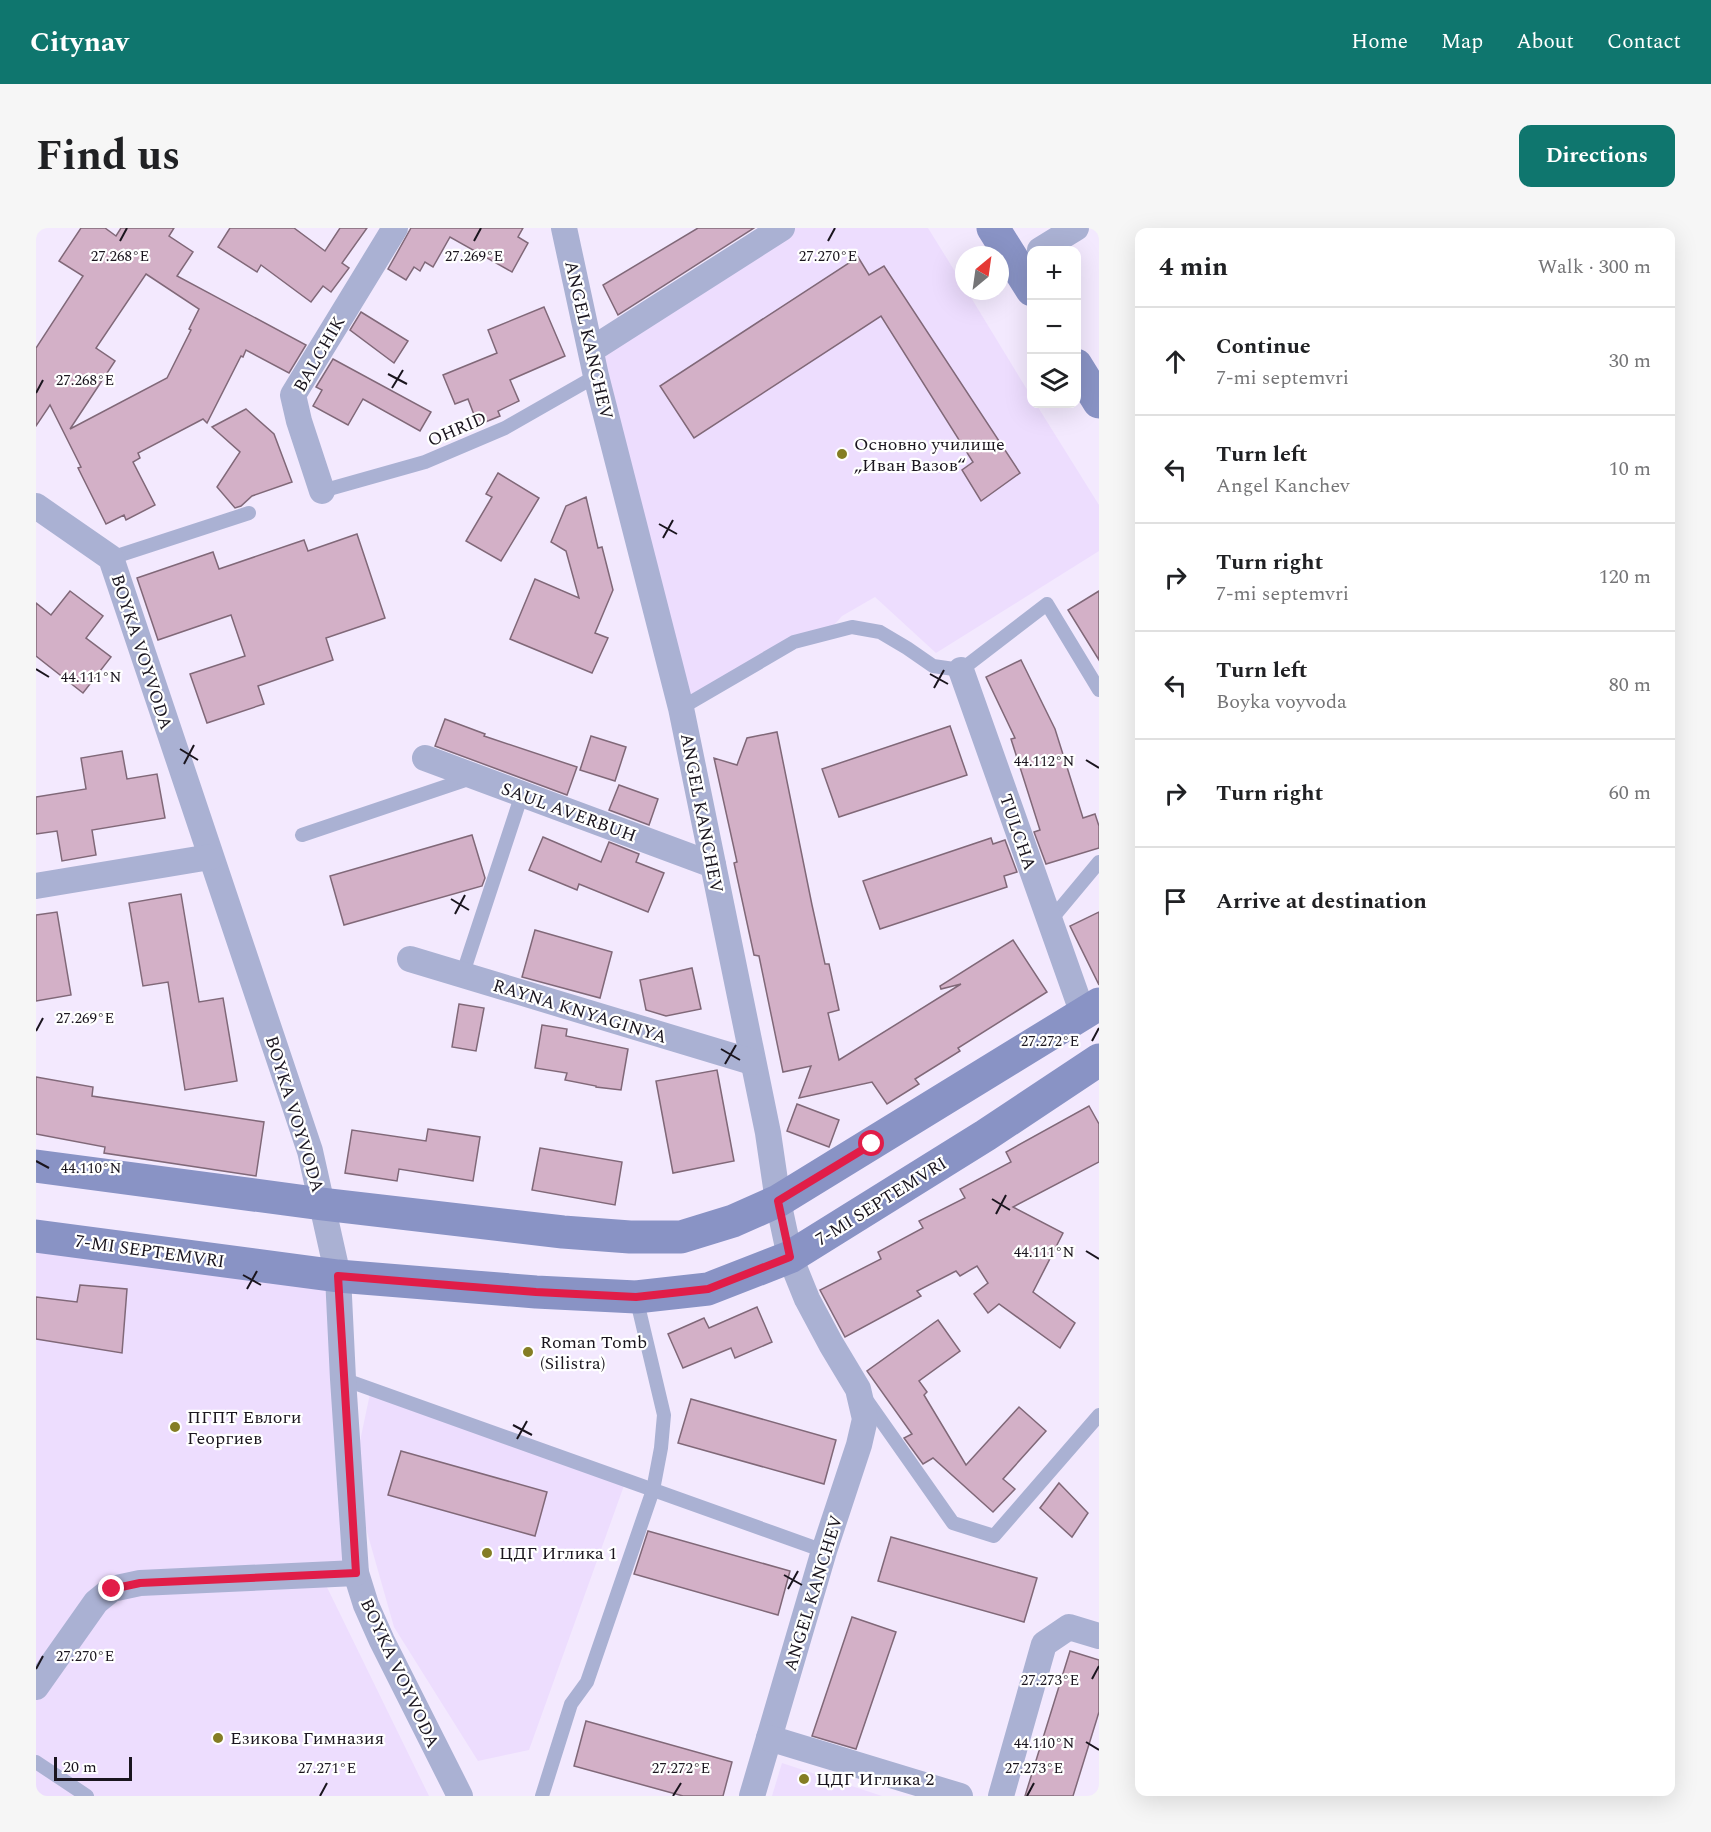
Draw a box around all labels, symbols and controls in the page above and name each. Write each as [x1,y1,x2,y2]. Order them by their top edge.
text: Citynav [30,21,129,64]
text: Home [1351,26,1408,58]
text: Map [1441,26,1483,58]
text: About [1516,26,1574,58]
text: Contact [1607,26,1681,58]
text: Find us [36,125,180,188]
button: Directions [1519,125,1675,187]
text: 27.268°E [91,245,149,268]
text: 27.269°E [445,245,503,268]
text: 27.270°E [799,245,857,268]
north arrow [955,246,1009,300]
map controls [1027,246,1081,408]
button: + [1027,246,1081,300]
text: 4 min [1159,247,1228,287]
text: Walk · 300 m [1538,252,1651,282]
street label: ANGEL KANCHEV [557,258,620,422]
button: − [1027,300,1081,354]
street label: BALCHIK [287,311,352,397]
text: Continue [1216,330,1311,363]
icon: ahead [1159,345,1192,378]
text: 30 m [1609,346,1651,376]
button: layers [1027,354,1081,408]
text: 7-mi septemvri [1216,363,1349,393]
text: 27.268°E [56,369,114,392]
street label: OHRID [423,405,491,454]
place label: Основно училище „Иван Вазов“ [854,431,1005,479]
text: Turn left [1216,438,1308,471]
marker: Основно училище „Иван Вазов“ [835,447,849,461]
icon: left [1159,453,1192,486]
text: 10 m [1609,454,1651,484]
text: Angel Kanchev [1216,471,1350,501]
text: Turn right [1216,546,1323,579]
icon: right [1159,561,1192,594]
text: 120 m [1599,562,1651,592]
street label: BOYKA VOYVODA [104,571,179,734]
text: 7-mi septemvri [1216,579,1349,609]
text: Turn left [1216,654,1308,687]
text: 44.111°N [61,666,121,689]
icon: left [1159,669,1192,702]
text: 80 m [1609,670,1651,700]
text: Boyka voyvoda [1216,687,1347,717]
street label: ANGEL KANCHEV [673,731,730,895]
text: 44.112°N [1014,750,1074,773]
street label: SAUL AVERBUH [497,775,640,849]
icon: right [1159,777,1192,810]
text: Turn right [1216,777,1323,810]
text: 60 m [1609,778,1651,808]
street label: TULCHA [992,790,1043,874]
icon: arrive [1159,885,1192,918]
text: Arrive at destination [1216,885,1427,918]
street label: RAYNA KNYAGINYA [490,972,670,1051]
text: 27.269°E [56,1007,114,1030]
text: 27.272°E [1021,1030,1079,1053]
street label: BOYKA VOYVODA [258,1032,331,1196]
route start [858,1130,884,1156]
street label: 7-MI SEPTEMVRI [810,1150,952,1253]
text: 44.110°N [61,1157,121,1180]
street label: 7-MI SEPTEMVRI [73,1228,226,1275]
text: 44.111°N [1014,1241,1074,1264]
place label: Roman Tomb (Silistra) [540,1329,647,1377]
marker: Roman Tomb (Silistra) [521,1345,535,1359]
place label: ПГПТ Евлоги Георгиев [187,1404,302,1452]
marker: ПГПТ Евлоги Георгиев [168,1420,182,1434]
street label: ANGEL KANCHEV [777,1512,850,1675]
place label: ЦДГ Иглика 1 [499,1540,617,1567]
marker: ЦДГ Иглика 1 [480,1546,494,1560]
route end [98,1575,124,1601]
street label: BOYKA VOYVODA [353,1594,446,1753]
text: 27.270°E [56,1645,114,1668]
text: 27.273°E [1021,1669,1079,1692]
place label: Езикова Гимназия [230,1725,384,1752]
marker: Езикова Гимназия [211,1731,225,1745]
text: 44.110°N [1014,1732,1074,1755]
scale bar [54,1754,132,1782]
text: 20 m [63,1755,97,1779]
text: 27.271°E [298,1757,356,1780]
text: 27.272°E [652,1757,710,1780]
text: 27.273°E [1005,1757,1063,1780]
place label: ЦДГ Иглика 2 [816,1766,934,1793]
marker: ЦДГ Иглика 2 [797,1772,811,1786]

